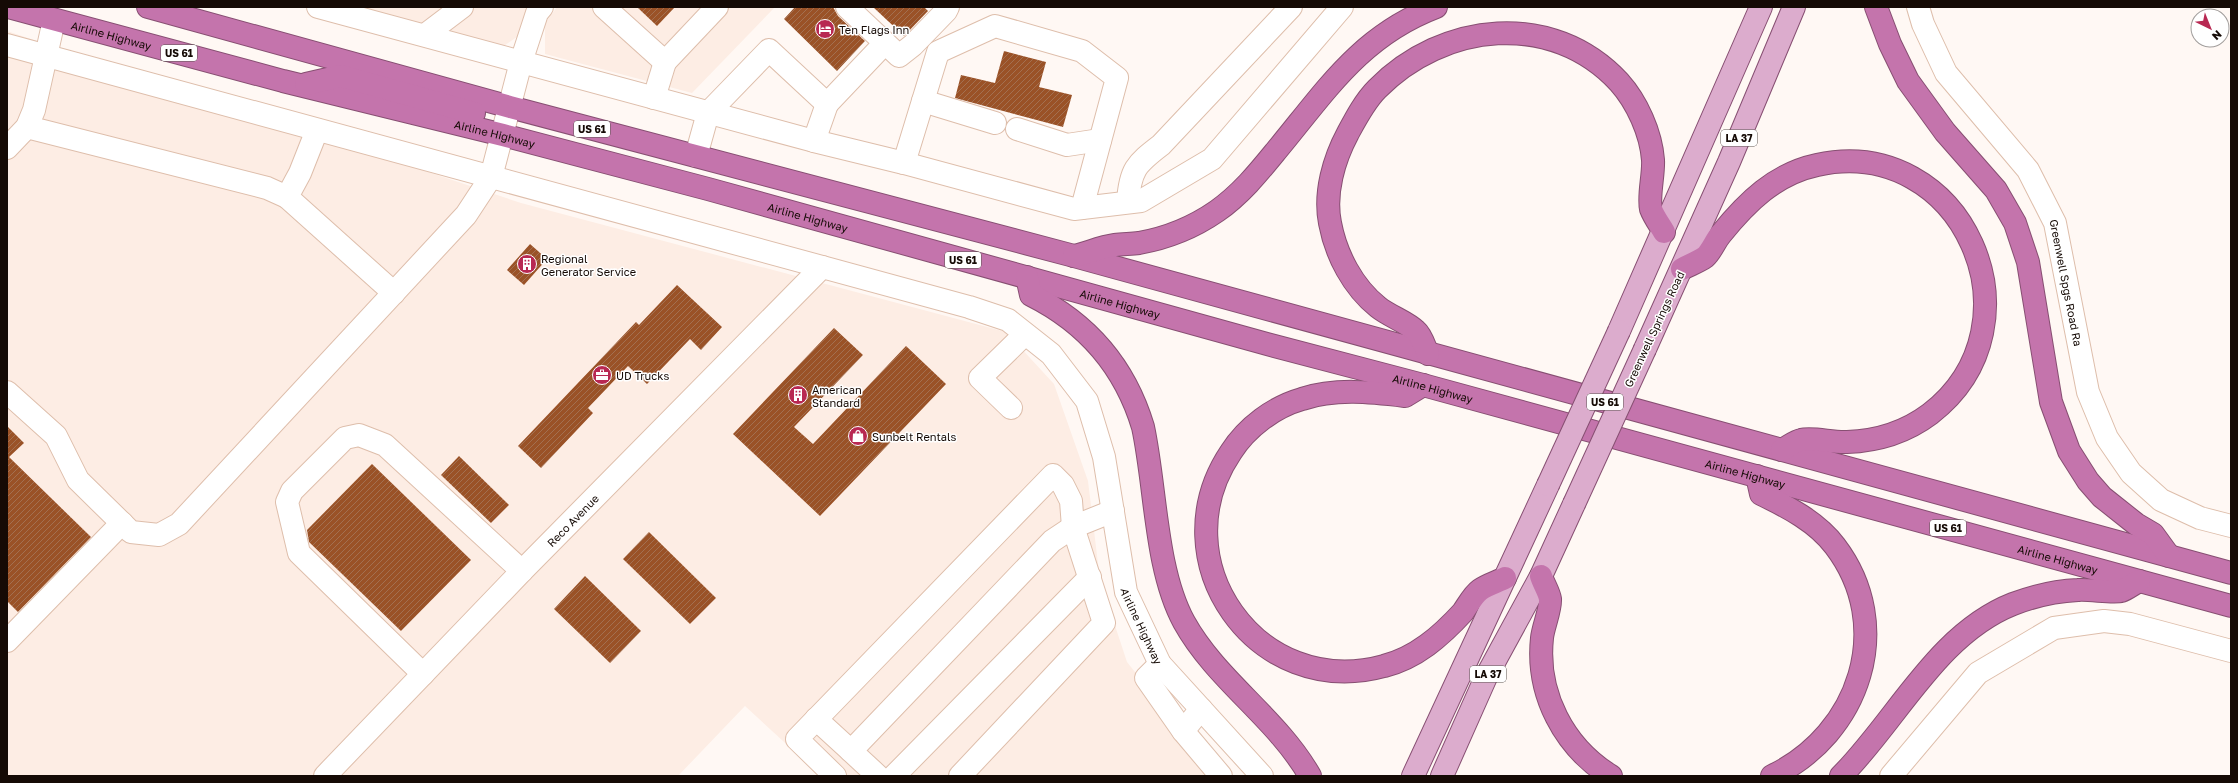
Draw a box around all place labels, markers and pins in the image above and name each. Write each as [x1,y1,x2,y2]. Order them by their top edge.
hotel icon: Ten Flags Inn [814,18,836,40]
place label: Ten Flags Inn [839,23,909,36]
place label: Regional Generator Service [541,252,636,278]
building icon: Regional Generator Service [516,253,538,275]
office icon: UD Trucks [591,364,613,386]
place label: UD Trucks [616,369,669,382]
place label: American Standard [812,383,862,409]
building icon: American Standard [787,384,809,406]
shop icon: Sunbelt Rentals [847,425,869,447]
place label: Sunbelt Rentals [872,430,957,443]

